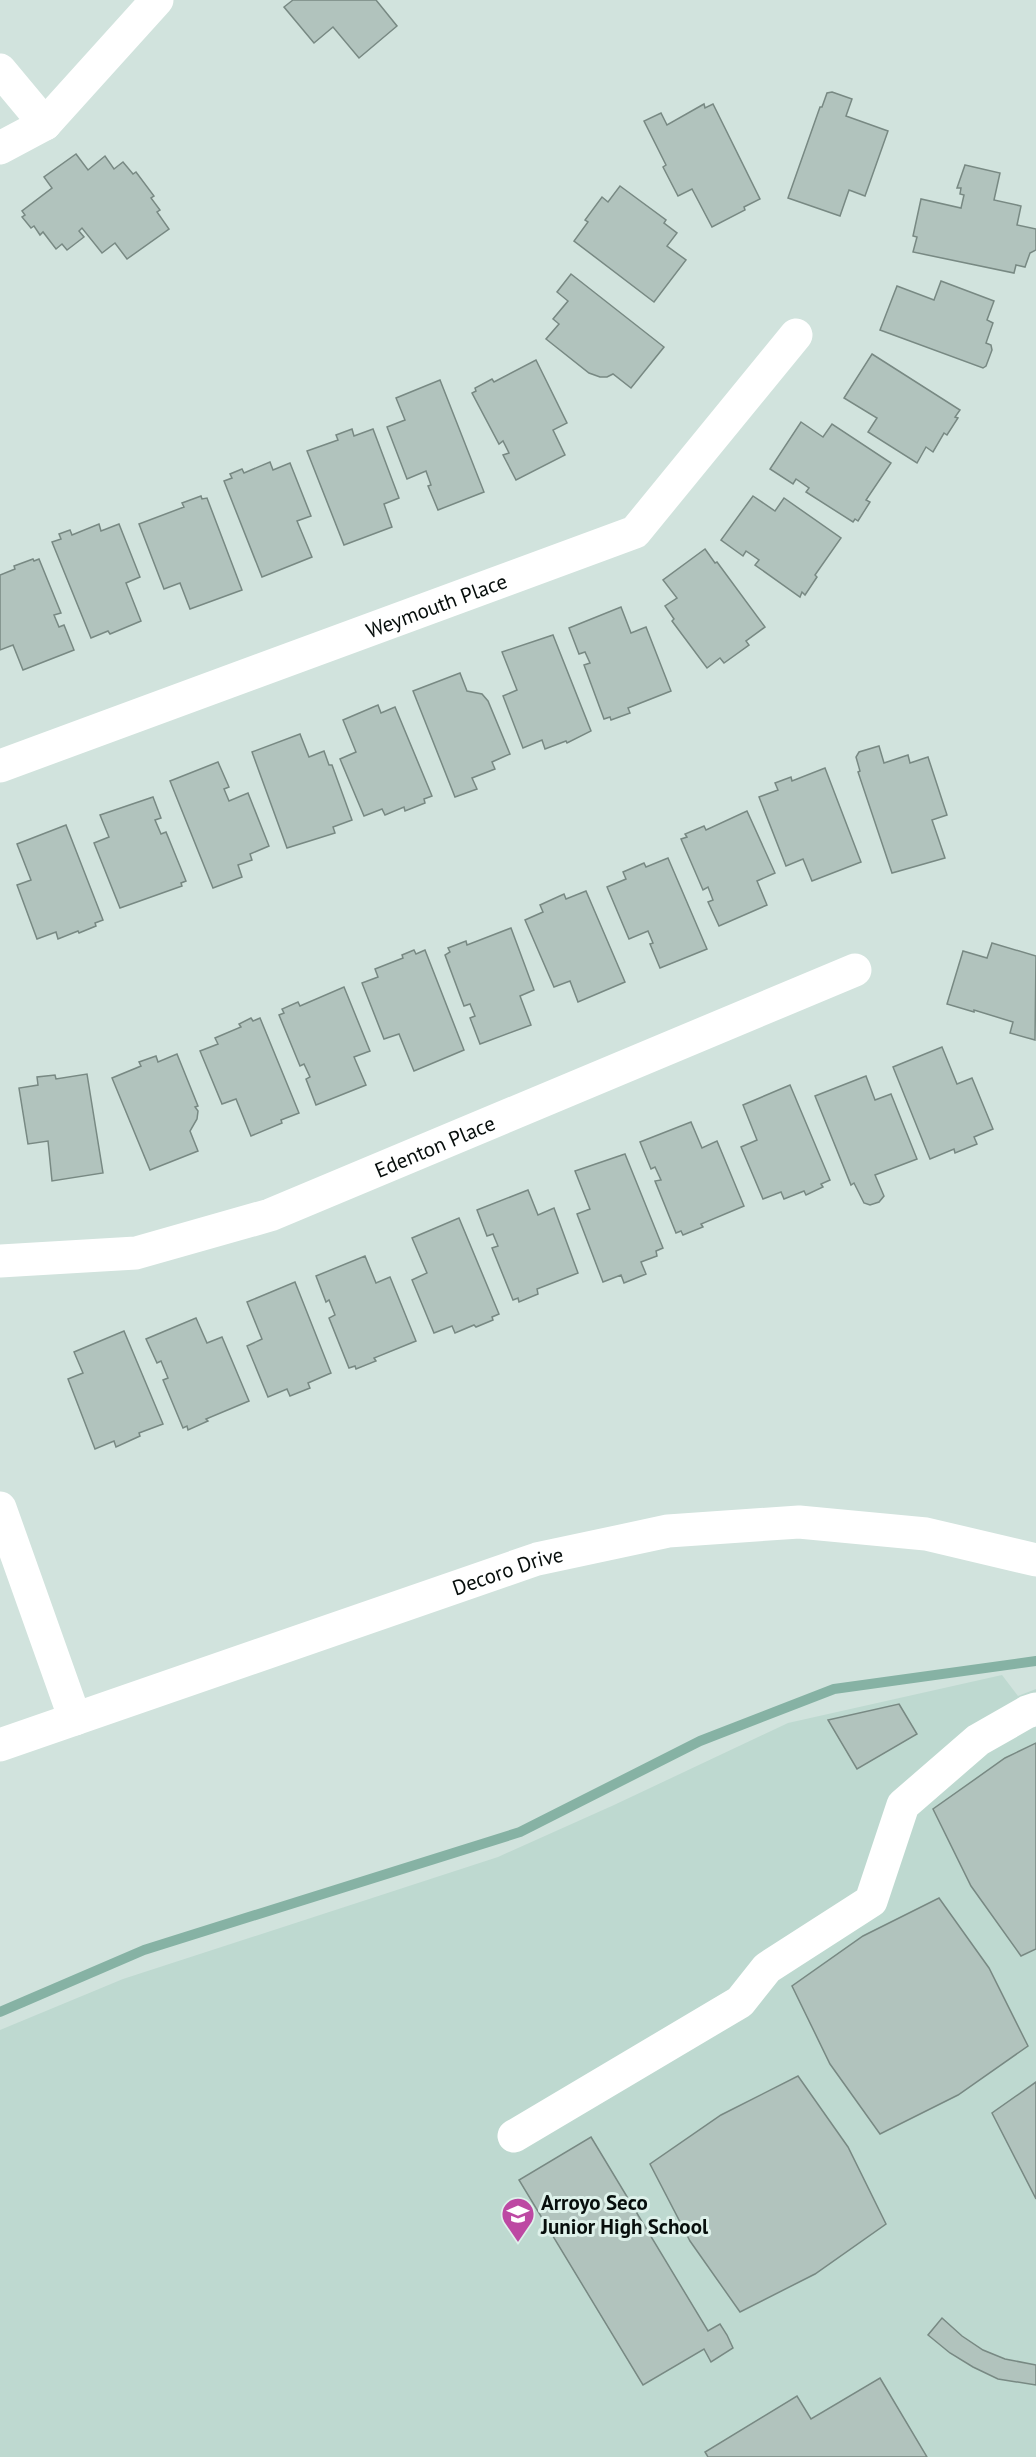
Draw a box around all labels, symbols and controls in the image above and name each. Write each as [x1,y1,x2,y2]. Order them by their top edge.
street label: Weymouth Place [362,567,511,644]
street label: Edenton Place [370,1109,499,1183]
street label: Decoro Drive [448,1540,566,1601]
place label: Arroyo Seco Junior High School [540,2189,709,2240]
school or university icon: Arroyo Seco Junior High School [500,2196,536,2243]

